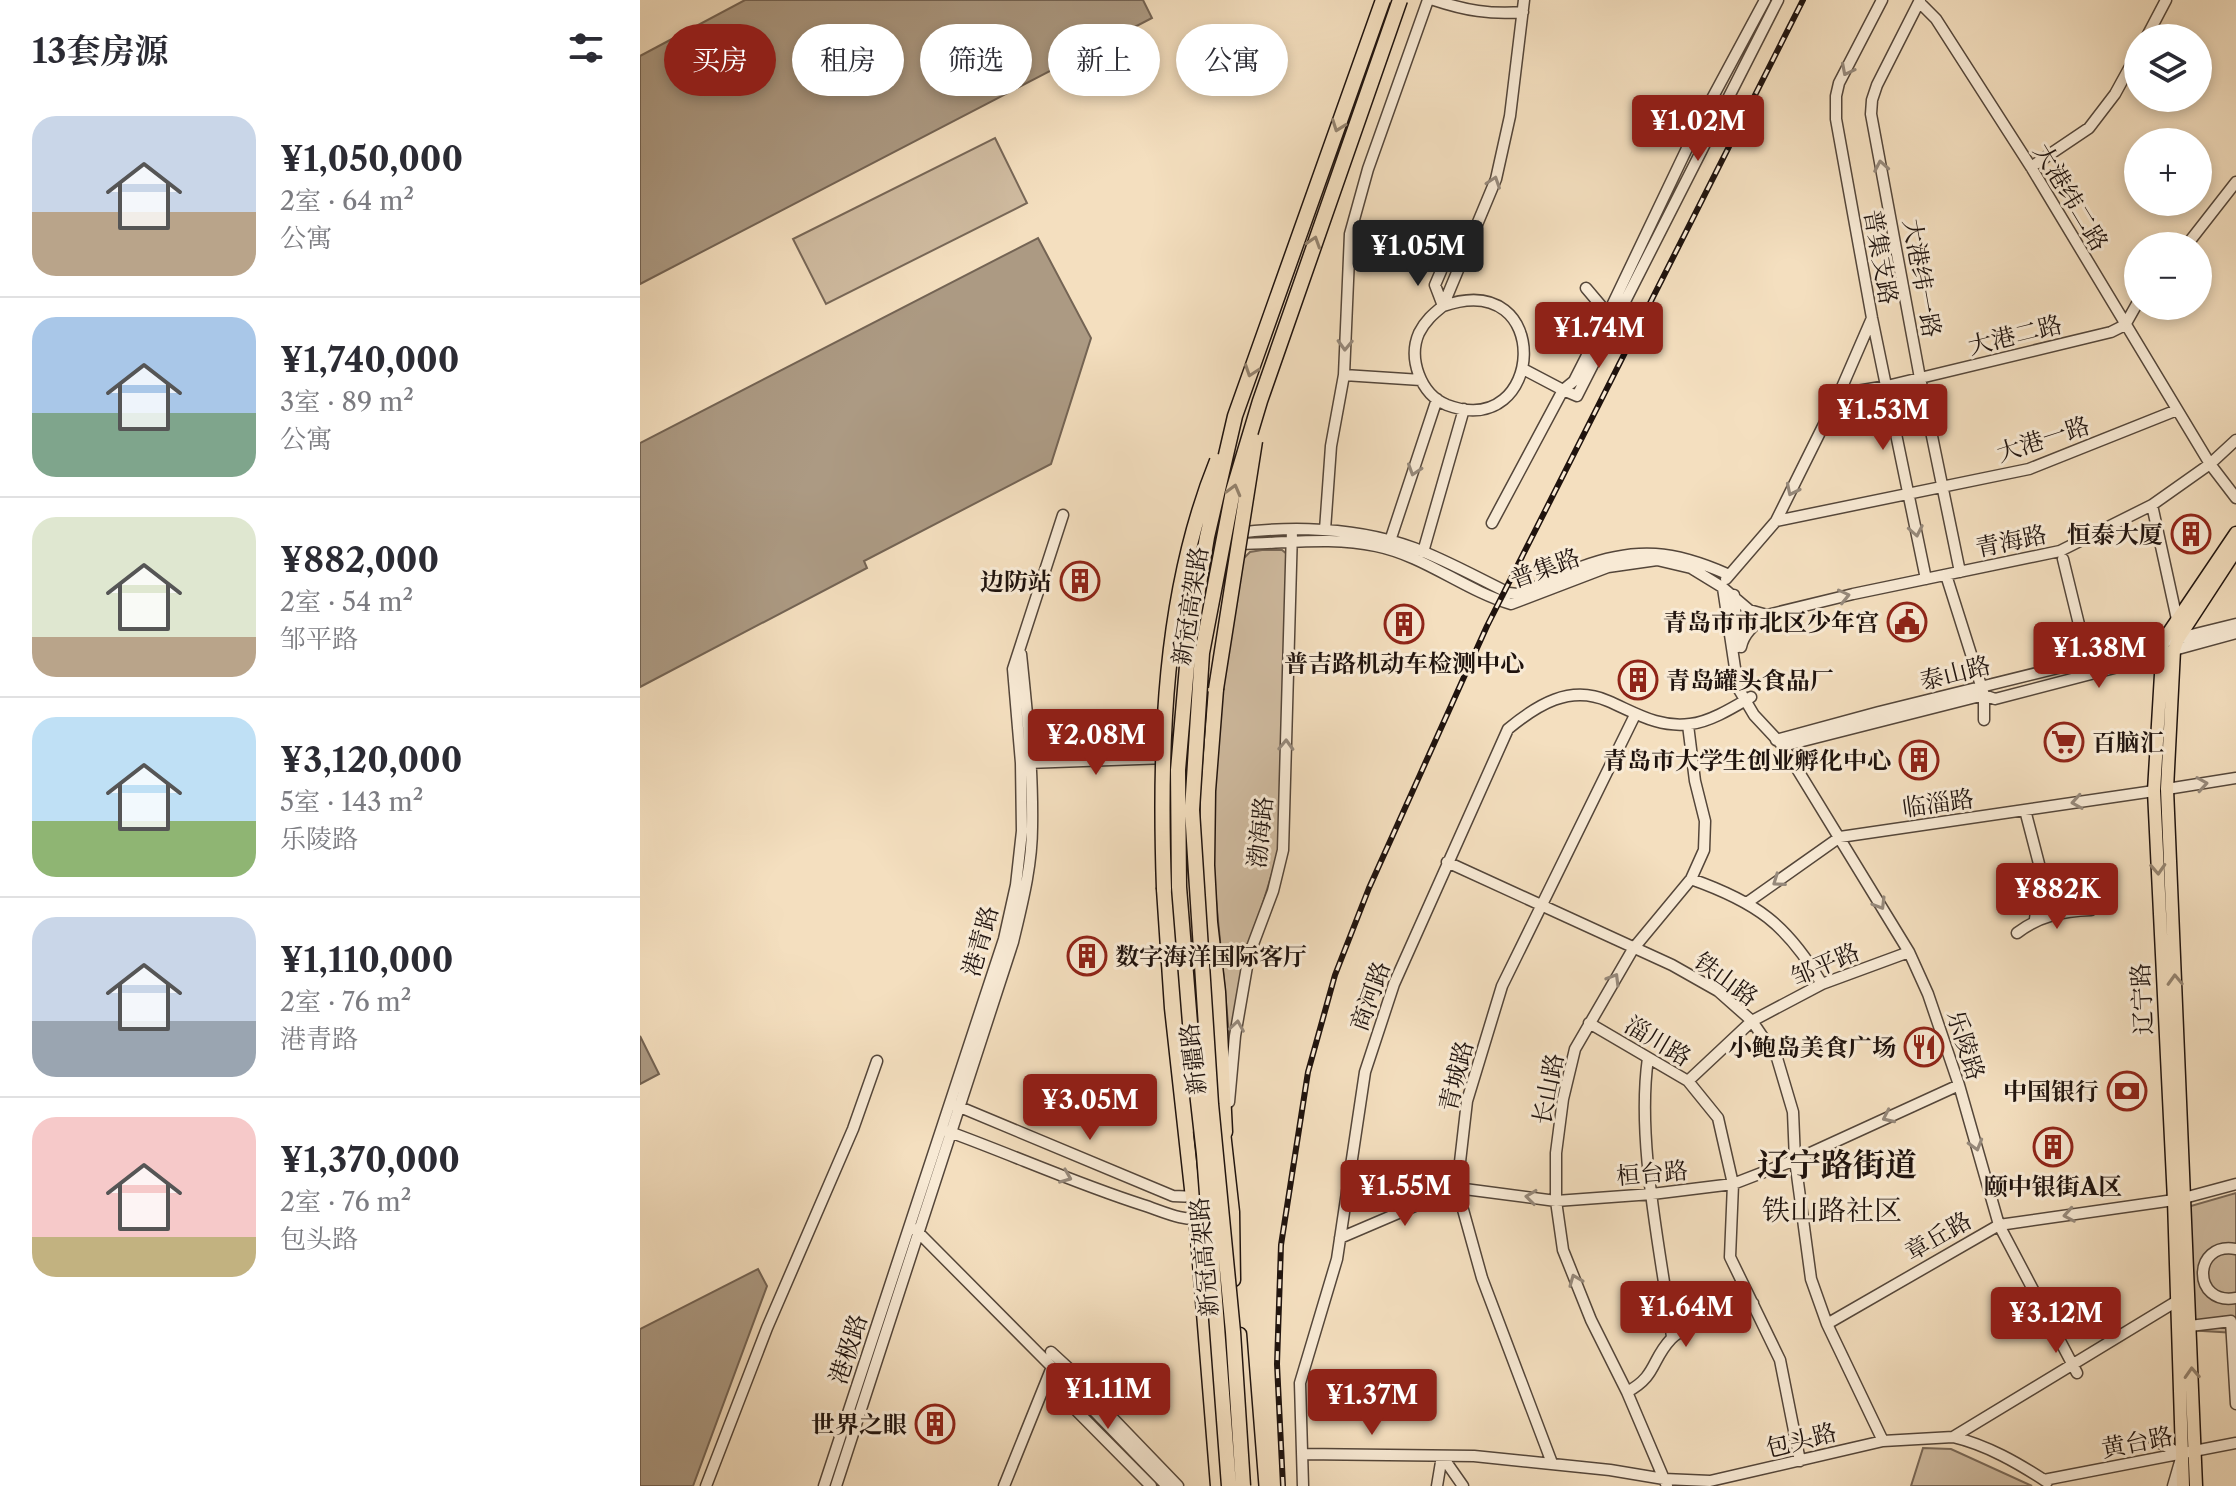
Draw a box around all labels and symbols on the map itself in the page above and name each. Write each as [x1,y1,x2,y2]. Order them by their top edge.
one-way arrow [1841,61,1856,76]
pin: ¥1.02M [1633,95,1763,163]
one-way arrow [1331,118,1348,132]
street label: 大港纬二路 [2028,138,2114,256]
one-way arrow [1873,159,1890,172]
one-way arrow [1484,176,1500,190]
street label: 普集支路 [1858,207,1904,307]
street label: 大港纬一路 [1897,216,1947,340]
pin: ¥1.05M [1353,220,1483,288]
one-way arrow [1305,236,1321,250]
pin: ¥1.74M [1534,302,1664,370]
street label: 大港二路 [1965,309,2065,361]
one-way arrow [1337,339,1354,352]
one-way arrow [1244,363,1260,377]
pin: ¥1.53M [1818,384,1948,452]
street label: 大港一路 [1993,410,2093,468]
one-way arrow [1407,462,1423,476]
one-way arrow [1786,481,1801,496]
one-way arrow [1224,483,1241,497]
building icon: 恒泰大厦 [2170,513,2212,555]
street label: 青海路 [1973,519,2049,563]
place label: 恒泰大厦 [2067,520,2163,549]
one-way arrow [1907,524,1924,538]
street label: 普集路 [1506,542,1584,594]
street label: 新冠高架路 [1166,544,1214,668]
building icon: 边防站 [1059,560,1101,602]
place label: 边防站 [980,567,1052,596]
one-way arrow [1837,588,1851,605]
public building icon: 青岛市市北区少年宫 [1886,601,1928,643]
building icon: 普吉路机动车检测中心 [1383,603,1425,645]
place label: 青岛市市北区少年宫 [1663,608,1879,637]
pin: ¥1.38M [2034,622,2164,690]
place label: 普吉路机动车检测中心 [1284,649,1524,678]
street label: 泰山路 [1917,650,1993,696]
building icon: 青岛罐头食品厂 [1617,659,1659,701]
place label: 青岛罐头食品厂 [1666,666,1834,695]
pin: ¥2.08M [1031,709,1161,777]
supermarket icon: 百脑汇 [2043,721,2085,763]
place label: 百脑汇 [2092,728,2164,757]
one-way arrow [1278,738,1295,751]
building icon: 青岛市大学生创业孵化中心 [1898,739,1940,781]
place label: 青岛市大学生创业孵化中心 [1603,746,1891,775]
one-way arrow [2195,776,2208,793]
street label: 临淄路 [1900,784,1976,822]
one-way arrow [2070,793,2084,810]
street label: 渤海路 [1242,795,1278,869]
pin: ¥882K [2001,863,2113,931]
one-way arrow [2149,863,2166,876]
one-way arrow [1772,871,1786,886]
one-way arrow [1870,895,1886,910]
street label: 港青路 [956,902,1004,980]
building icon: 数字海洋国际客厅 [1066,935,1108,977]
street label: 邹平路 [1786,937,1864,991]
place label: 数字海洋国际客厅 [1115,942,1307,971]
street label: 铁山路 [1688,946,1764,1012]
street label: 商河路 [1344,957,1396,1035]
street label: 辽宁路 [2126,962,2158,1036]
one-way arrow [1605,973,1620,988]
one-way arrow [2167,973,2184,986]
street label: 乐陵路 [1941,1006,1991,1084]
street label: 淄川路 [1620,1010,1696,1072]
one-way arrow [1227,1020,1244,1033]
street label: 新疆路 [1174,1022,1212,1096]
restaurant icon: 小鲍岛美食广场 [1903,1026,1945,1068]
place label: 小鲍岛美食广场 [1728,1033,1896,1062]
street label: 青城路 [1433,1038,1479,1114]
street label: 长山路 [1527,1051,1569,1127]
bank icon: 中国银行 [2106,1070,2148,1112]
pin: ¥3.05M [1025,1074,1155,1142]
place label: 中国银行 [2003,1077,2099,1106]
one-way arrow [1882,1108,1896,1124]
building icon: 颐中银街A区 [2032,1126,2074,1168]
one-way arrow [1967,1137,1983,1151]
district label: 辽宁路街道 [1757,1145,1917,1184]
street label: 桓台路 [1615,1155,1689,1191]
pin: ¥1.55M [1340,1160,1470,1228]
one-way arrow [1058,1168,1072,1184]
place label: 颐中银街A区 [1984,1172,2122,1201]
one-way arrow [1524,1189,1538,1206]
district label: 铁山路社区 [1762,1193,1902,1227]
street label: 新冠高架路 [1184,1196,1224,1318]
street label: 章丘路 [1900,1205,1976,1267]
one-way arrow [2063,1205,2076,1222]
one-way arrow [1568,1274,1585,1288]
pin: ¥1.64M [1621,1281,1751,1349]
pin: ¥3.12M [1991,1287,2121,1355]
street label: 港极路 [823,1310,873,1388]
pin: ¥1.11M [1043,1363,1173,1431]
one-way arrow [2183,1366,2200,1379]
pin: ¥1.37M [1307,1369,1437,1437]
building icon: 世界之眼 [914,1403,956,1445]
place label: 世界之眼 [811,1410,907,1439]
street label: 包头路 [1763,1417,1839,1463]
street label: 黄台路 [2099,1421,2175,1463]

